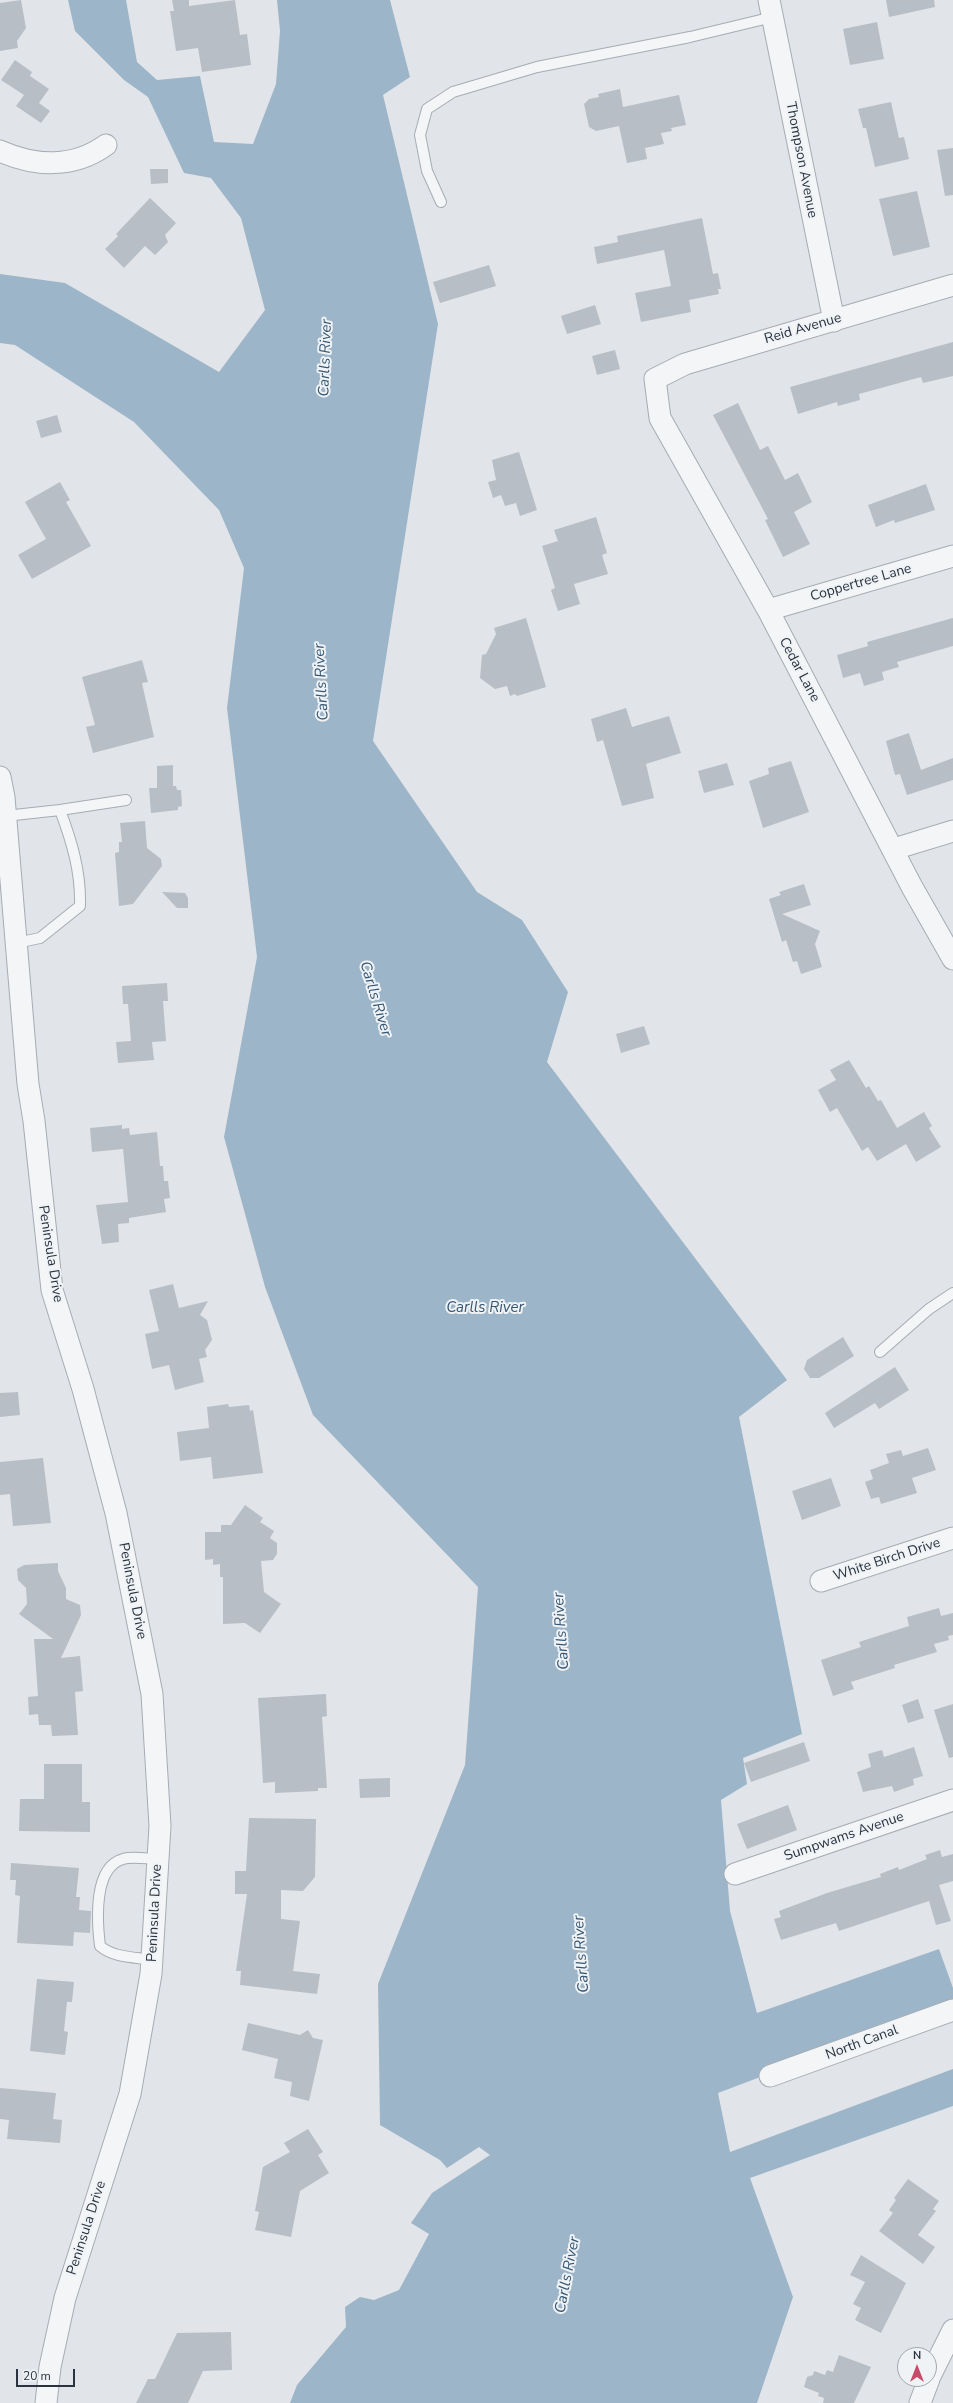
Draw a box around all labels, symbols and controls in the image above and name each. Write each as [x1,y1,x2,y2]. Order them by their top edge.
street label: Thompson Avenue [781,100,821,220]
street label: Reid Avenue [763,310,843,348]
water label: Carlls River [316,319,336,397]
street label: Coppertree Lane [808,561,914,605]
street label: Cedar Lane [775,635,823,705]
water label: Carlls River [311,643,333,721]
water label: Carlls River [355,959,395,1039]
street label: Peninsula Drive [34,1204,66,1304]
water label: Carlls River [446,1299,524,1317]
street label: White Birch Drive [831,1535,943,1585]
street label: Peninsula Drive [114,1541,150,1641]
water label: Carlls River [550,1592,574,1670]
street label: Sumpwams Avenue [782,1809,906,1865]
street label: Peninsula Drive [144,1864,166,1962]
water label: Carlls River [570,1915,594,1993]
street label: North Canal [823,2022,901,2064]
street label: Peninsula Drive [64,2179,110,2277]
water label: Carlls River [552,2235,584,2315]
north arrow [897,2347,937,2387]
text: N [913,2348,921,2363]
scale bar [18,2361,77,2387]
text: 20 m [23,2368,51,2384]

